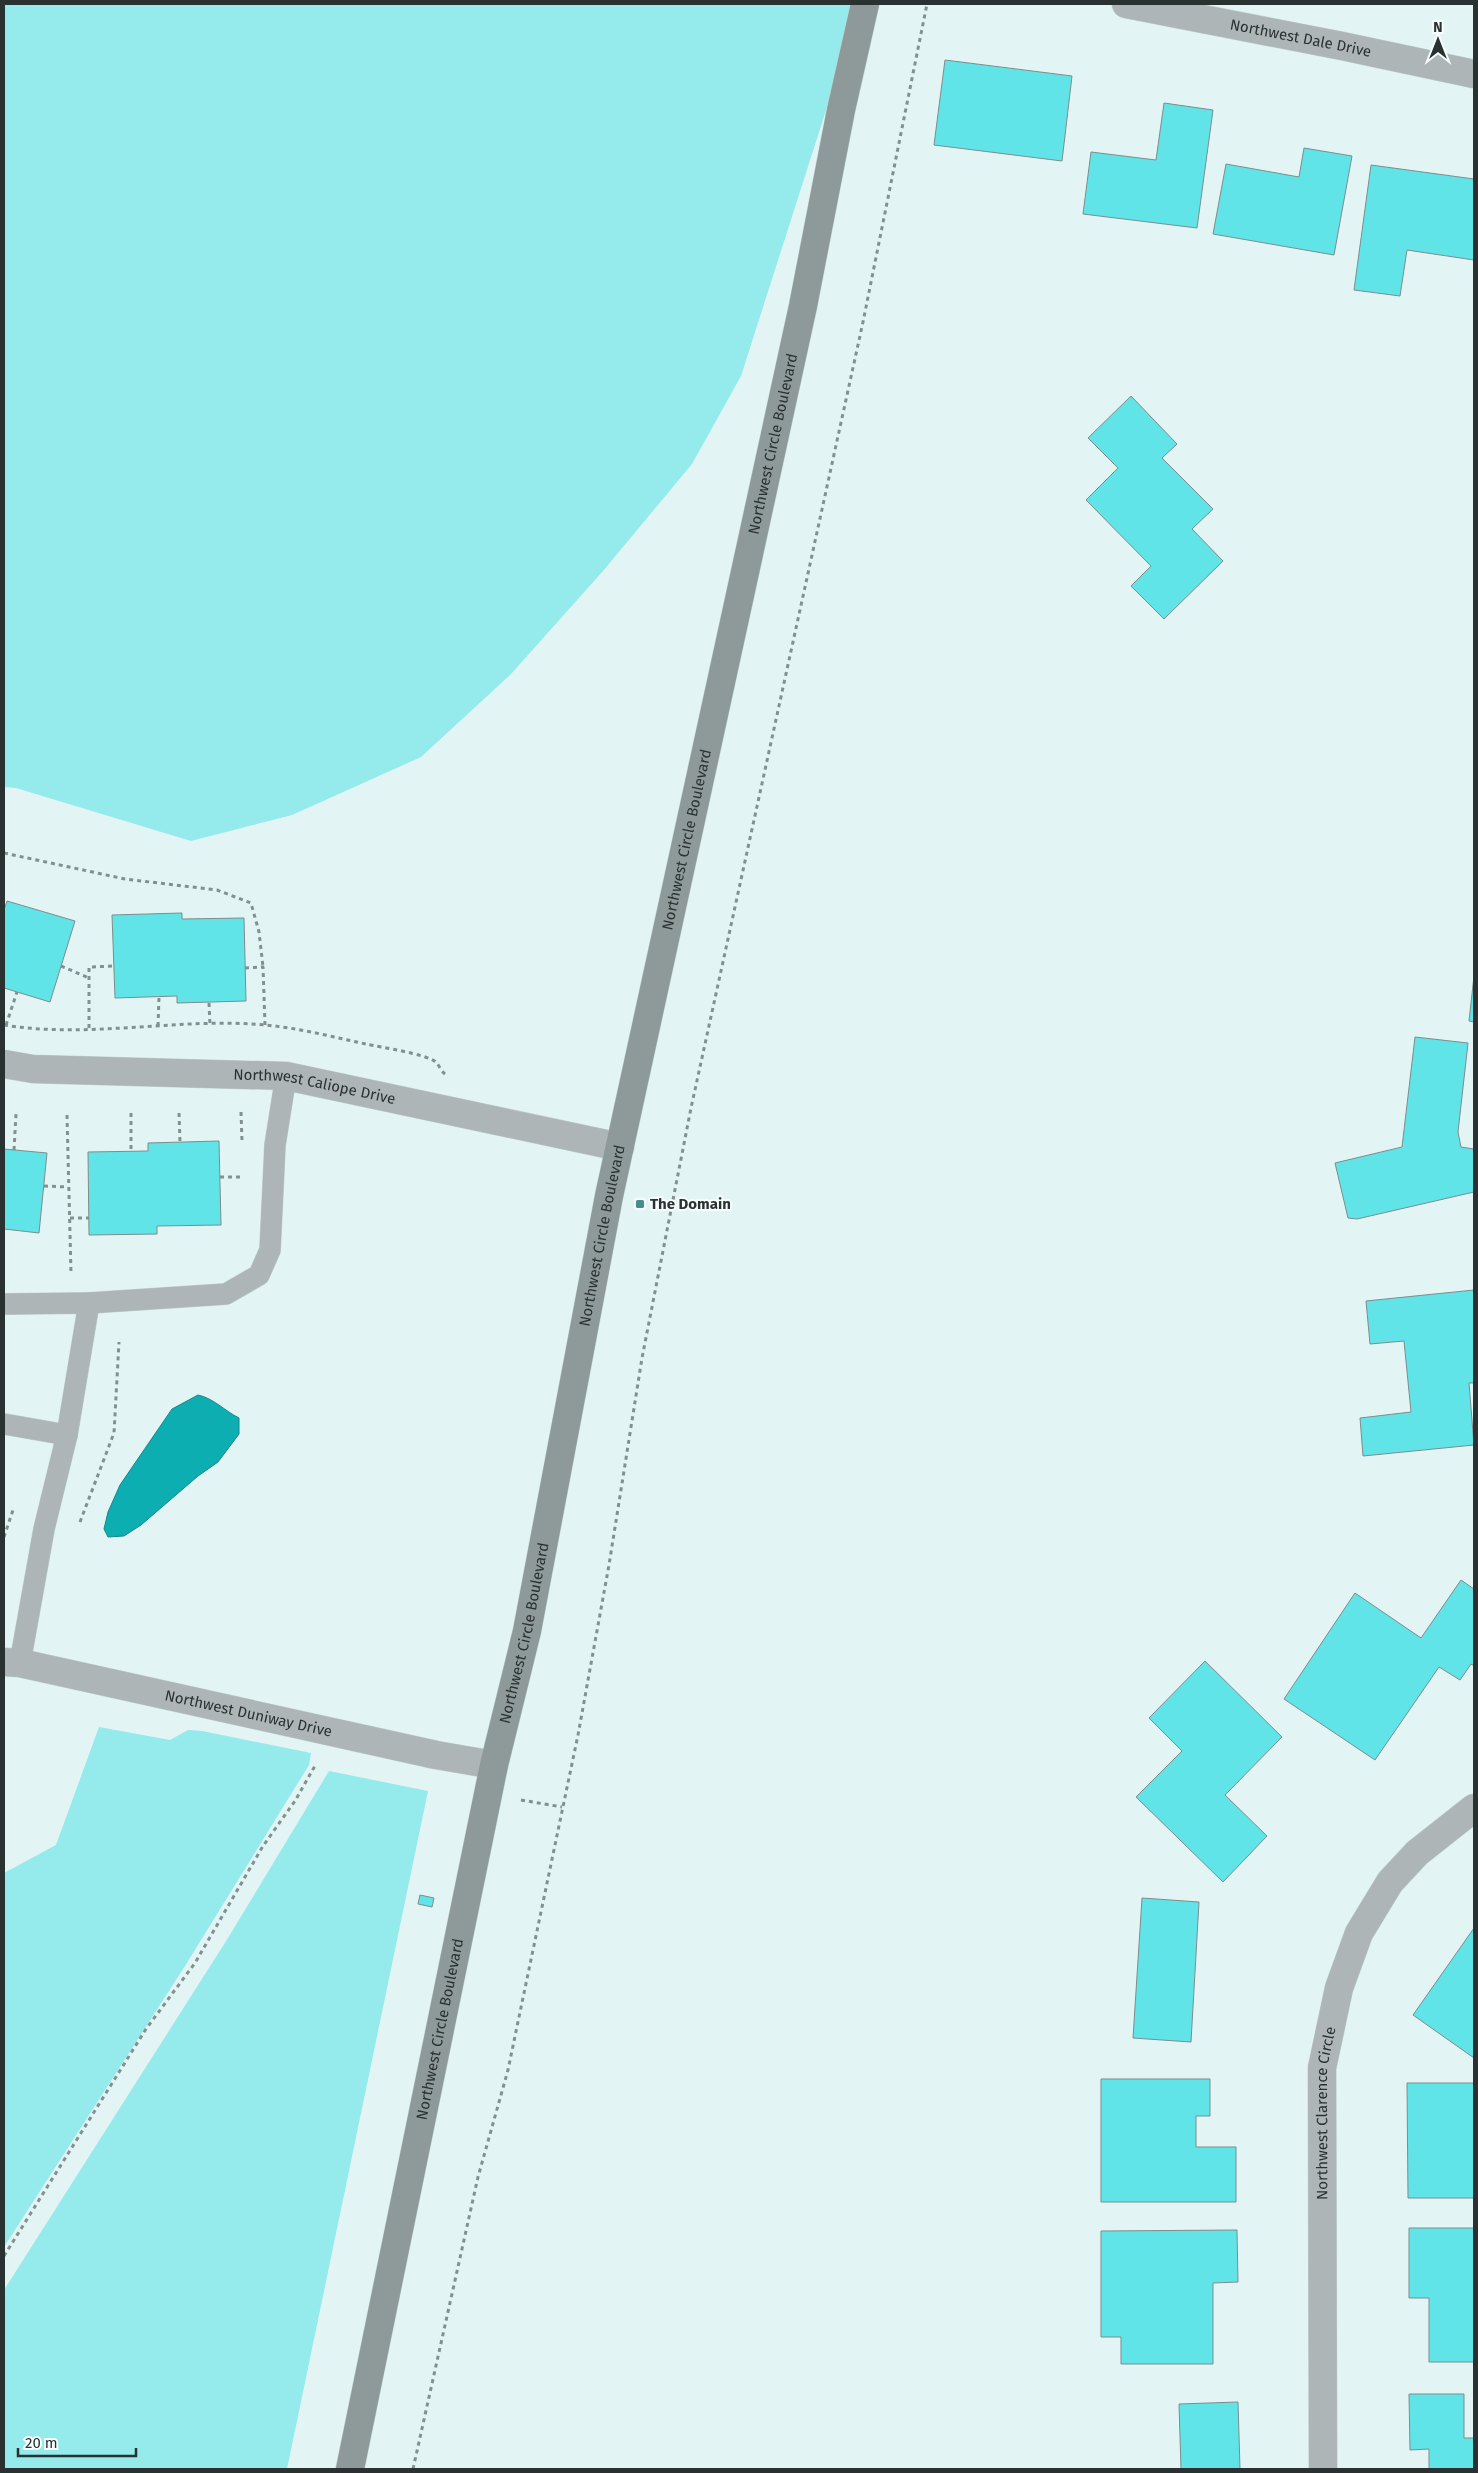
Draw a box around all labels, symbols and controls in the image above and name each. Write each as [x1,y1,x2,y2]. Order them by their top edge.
street label: Northwest Dale Drive [1229,15,1373,61]
north arrow [1413,15,1463,65]
text: N [1433,19,1443,36]
street label: Northwest Circle Boulevard [744,352,801,536]
street label: Northwest Circle Boulevard [658,747,715,932]
street label: Northwest Caliope Drive [233,1066,397,1108]
street label: Northwest Circle Boulevard [576,1143,629,1328]
place label: The Domain [650,1195,731,1213]
marker: The Domain [634,1198,646,1210]
street label: Northwest Circle Boulevard [496,1541,552,1725]
street label: Northwest Duniway Drive [163,1686,334,1741]
street label: Northwest Circle Boulevard [413,1937,467,2121]
street label: Northwest Clarence Circle [1313,2025,1340,2200]
scale bar [18,2426,135,2458]
text: 20 m [25,2434,58,2452]

